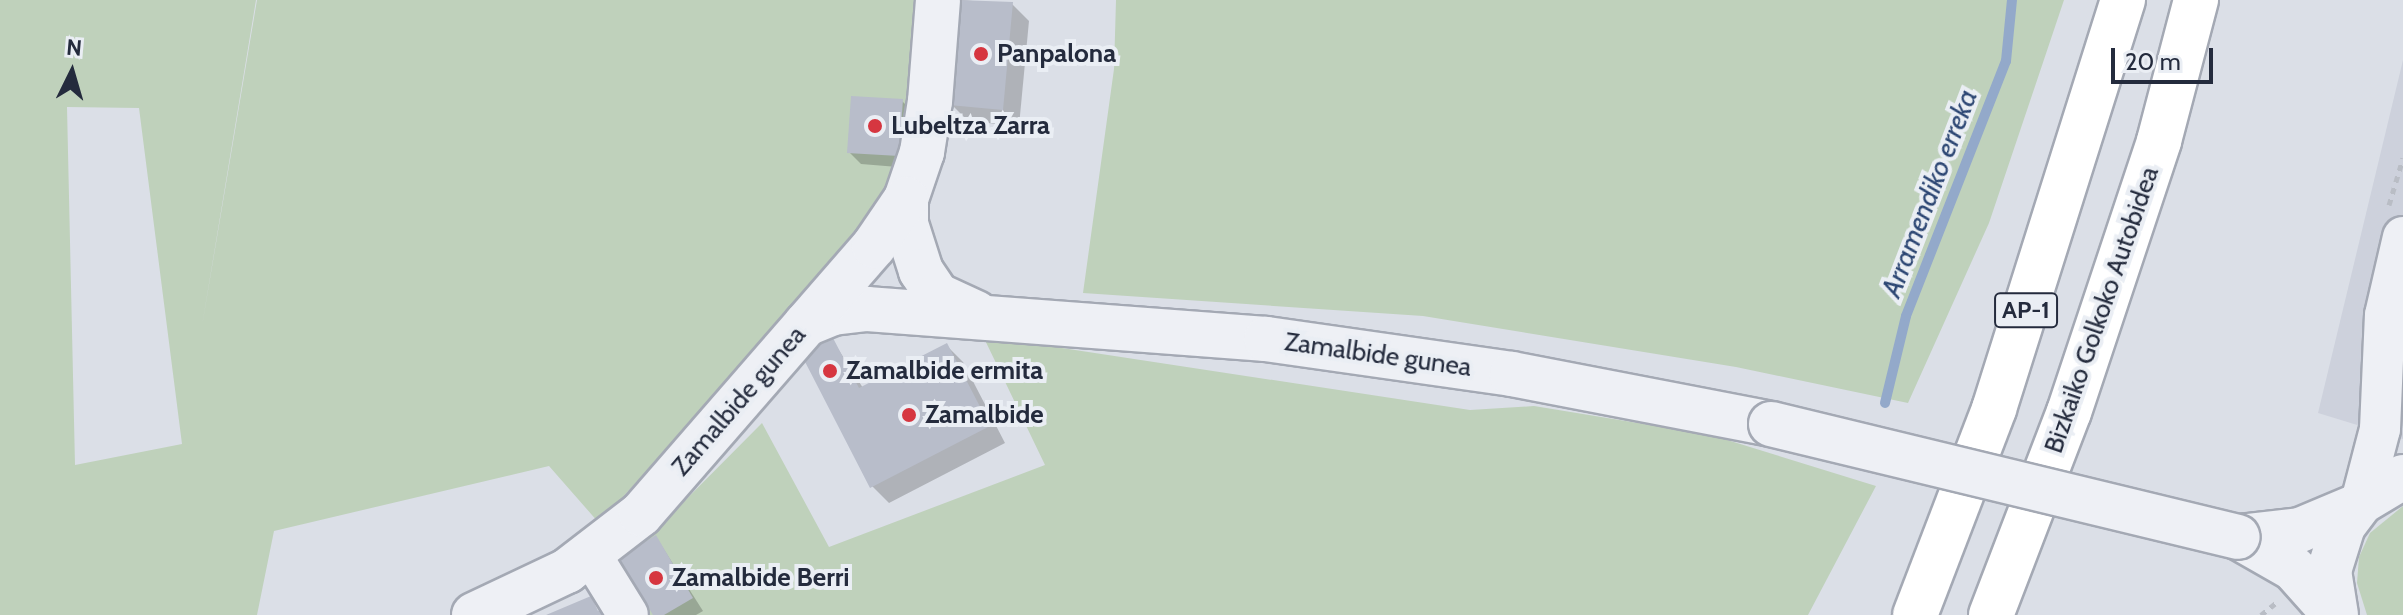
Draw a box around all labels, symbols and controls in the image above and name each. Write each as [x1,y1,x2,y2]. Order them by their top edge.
north arrow [32,32,112,112]
scale bar [2115,32,2217,82]
text: N [65,33,83,62]
place label: Panpalona [997,38,1116,70]
marker: Panpalona [972,45,990,63]
text: 20 m [2125,47,2181,76]
water label: Arramendiko erreka [1874,84,1984,302]
place label: Lubeltza Zarra [891,110,1050,142]
marker: Lubeltza Zarra [866,117,884,135]
street label: Bizkaiko Golkoko Autobidea [2038,163,2166,457]
road number: AP-1 [1994,290,2058,330]
street label: Zamalbide gunea [665,320,813,482]
street label: Zamalbide gunea [1283,326,1473,384]
place label: Zamalbide ermita [846,355,1043,387]
marker: Zamalbide ermita [821,362,839,380]
place label: Zamalbide [925,399,1044,431]
marker: Zamalbide [900,406,918,424]
place label: Zamalbide Berri [672,562,850,594]
marker: Zamalbide Berri [647,569,665,587]

